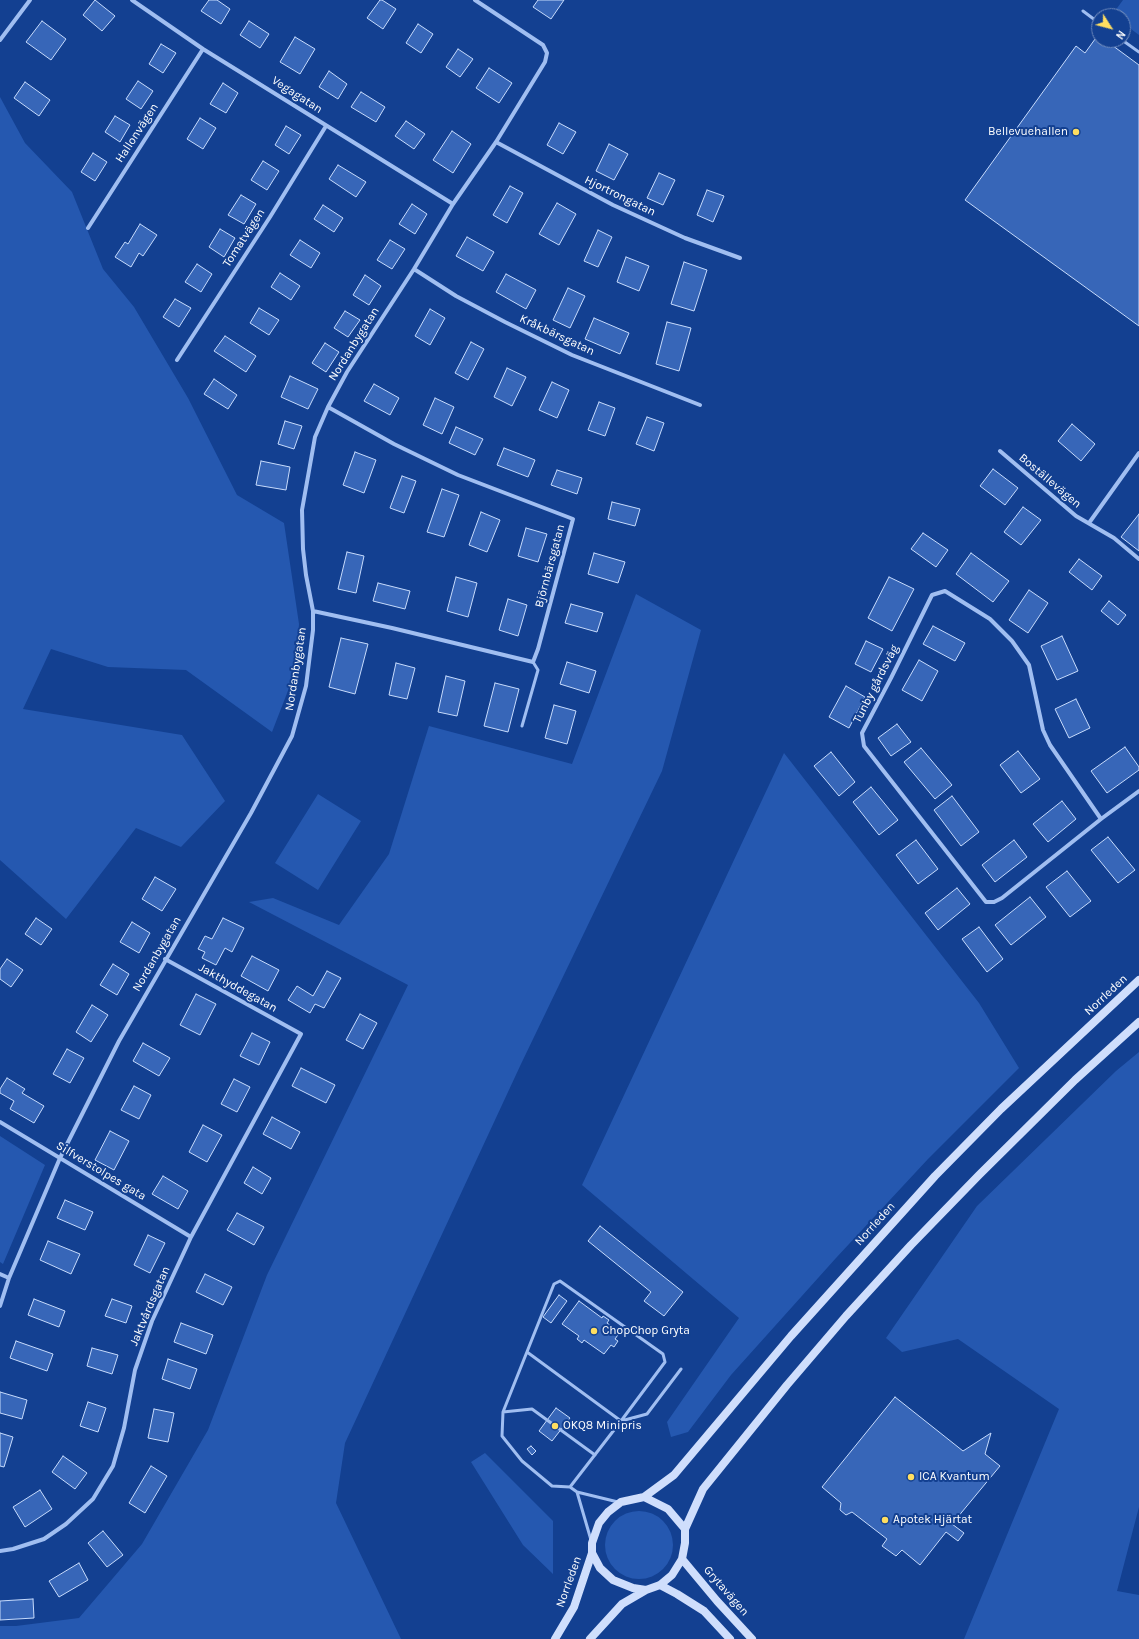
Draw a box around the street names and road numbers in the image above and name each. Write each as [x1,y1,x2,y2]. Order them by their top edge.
street label: Vegagatan [269,73,325,117]
street label: Hallonvägen [112,101,162,165]
street label: Hjortrongatan [582,173,658,219]
street label: Tomatvägen [220,206,268,270]
street label: Nordanbygatan [326,304,382,384]
street label: Kråkbärsgatan [517,311,597,359]
street label: Boställevägen [1016,451,1084,511]
street label: Björnbärsgatan [532,523,568,609]
street label: Nordanbygatan [282,626,310,712]
street label: Tunby gårdsväg [850,643,902,725]
street label: Nordanbygatan [130,914,184,994]
street label: Jakthyddegatan [196,960,280,1016]
street label: Norrleden [1082,971,1130,1019]
street label: Silfverstolpes gata [53,1138,149,1204]
street label: Norrleden [852,1199,898,1249]
street label: Jaktvårdsgatan [127,1264,173,1348]
street label: Norrleden [553,1554,585,1610]
street label: Grytavägen [700,1563,752,1619]

